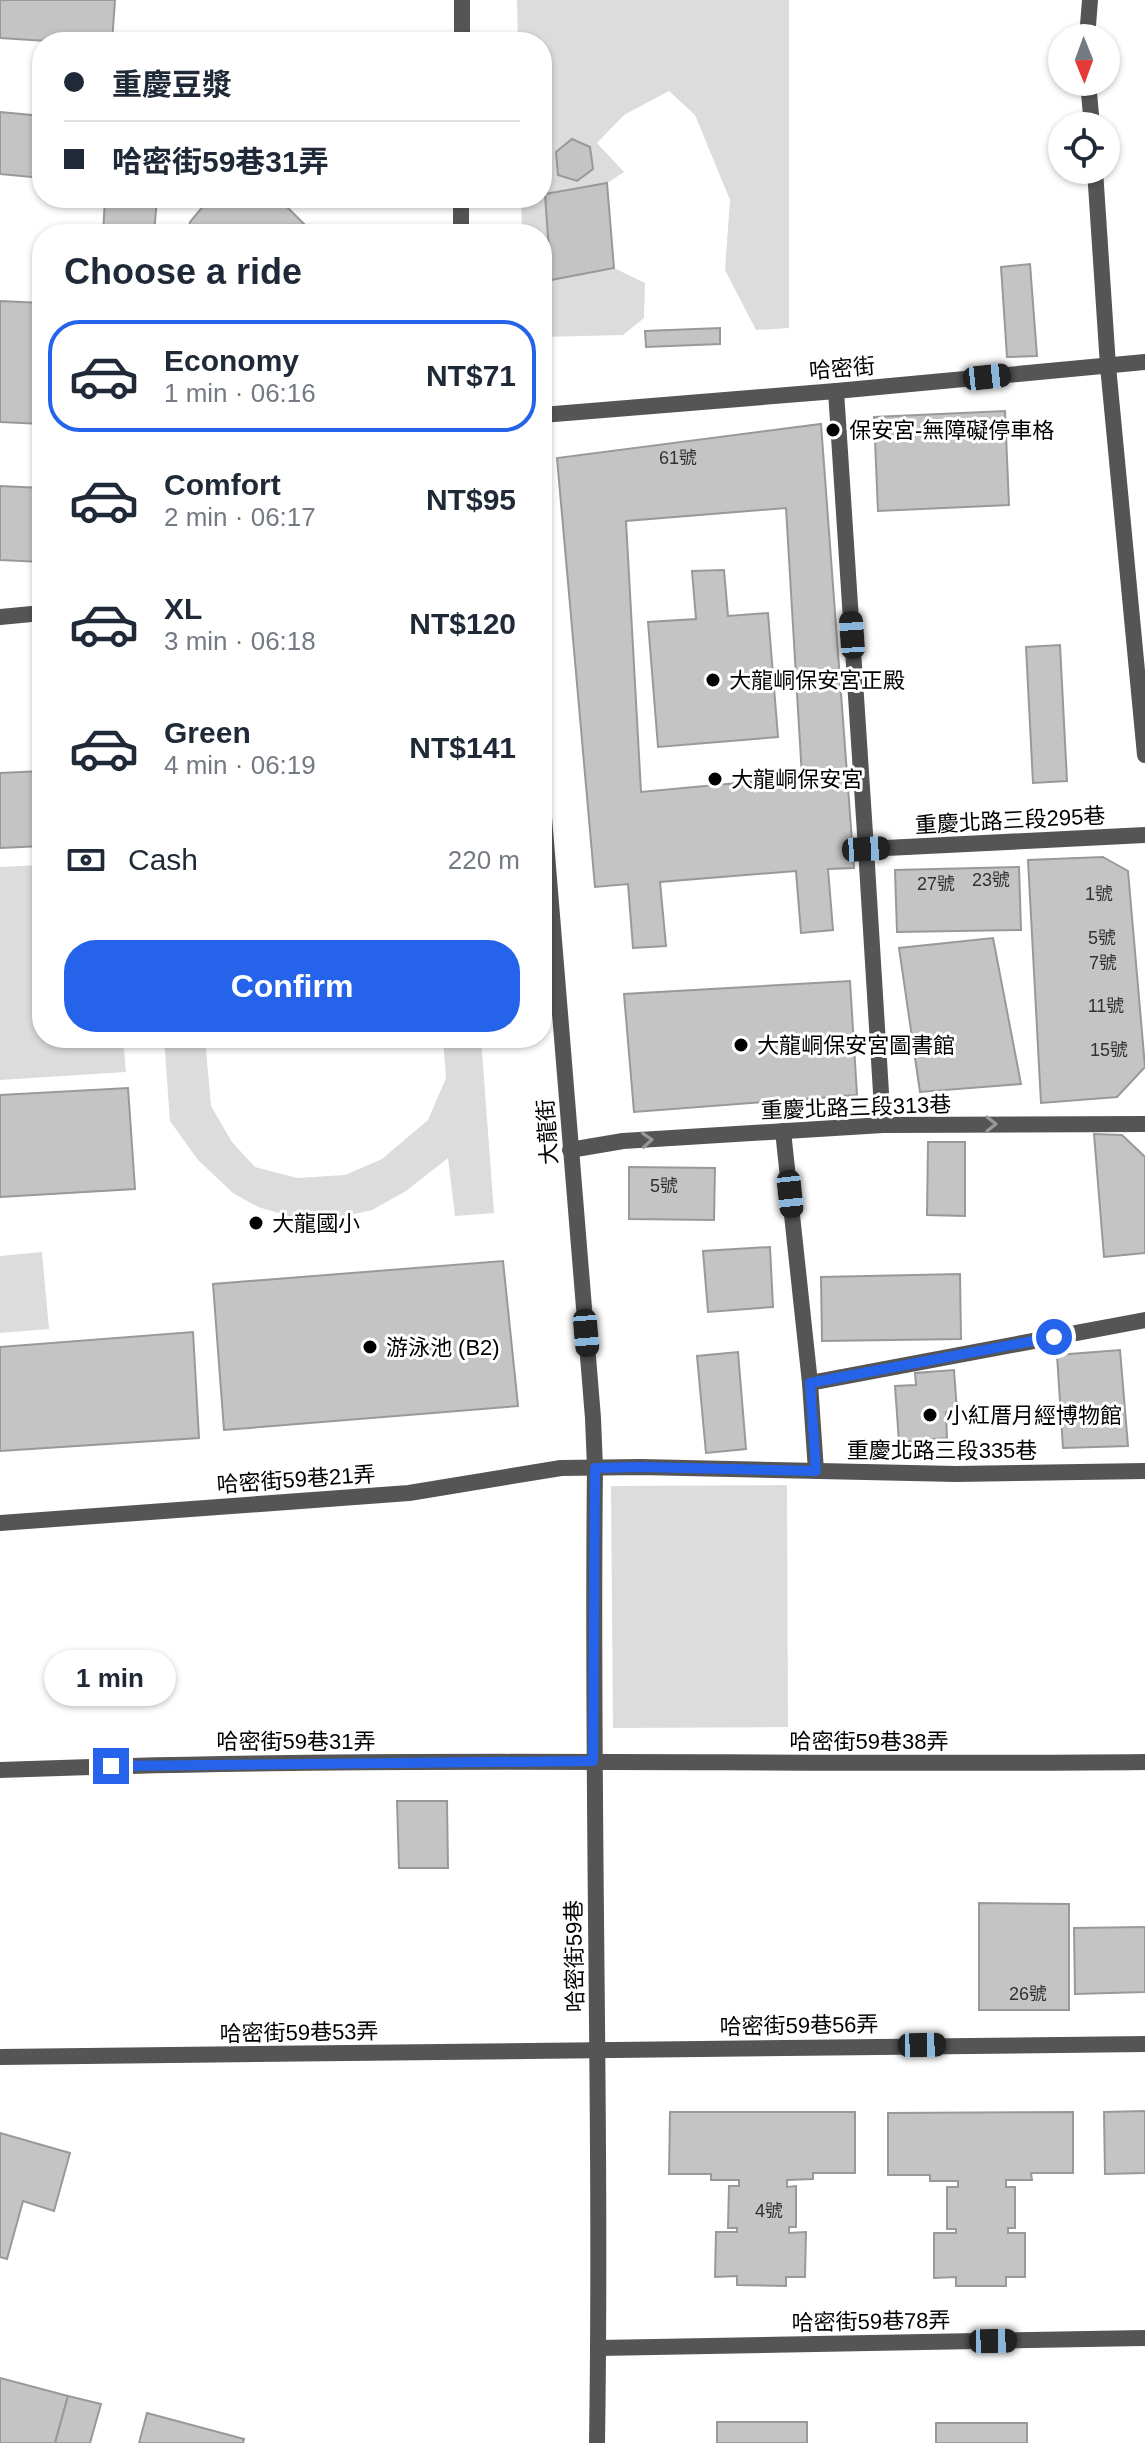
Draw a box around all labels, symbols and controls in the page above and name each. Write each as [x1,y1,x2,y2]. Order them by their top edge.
north arrow [1048,24,1120,96]
map controls [1048,24,1120,184]
text: 重慶豆漿 [112,68,232,101]
button: locate [1048,112,1120,184]
text: 哈密街59巷31弄 [112,145,329,178]
text: Choose a ride [64,251,302,292]
icon: car [68,340,140,412]
text: Economy [164,344,299,377]
street label: 哈密街 [808,353,876,384]
text: NT$71 [426,359,516,392]
car [962,363,1012,391]
text: 1 min · 06:16 [164,378,316,408]
place label: 保安宮-無障礙停車格 [849,418,1054,443]
marker: 保安宮-無障礙停車格 [824,421,842,439]
house number: 61號 [659,448,697,468]
icon: car [68,464,140,536]
text: Comfort [164,468,281,501]
text: NT$95 [426,483,516,516]
text: 2 min · 06:17 [164,502,316,532]
icon: car [68,588,140,660]
text: XL [164,592,202,625]
text: NT$120 [409,607,516,640]
car [838,610,866,660]
text: 3 min · 06:18 [164,626,316,656]
place label: 大龍峒保安宮正殿 [729,668,905,693]
marker: 大龍峒保安宮正殿 [704,671,722,689]
icon: car [68,712,140,784]
text: Green [164,716,251,749]
text: NT$141 [409,731,516,764]
text: 4 min · 06:19 [164,750,316,780]
place label: 大龍峒保安宮 [731,767,863,792]
marker: 大龍峒保安宮 [706,770,724,788]
street label: 重慶北路三段295巷 [914,803,1106,838]
car [841,836,891,862]
icon: cash [64,838,108,882]
text: Cash [128,843,198,876]
text: 220 m [448,845,520,875]
house number: 23號 [972,870,1010,890]
house number: 27號 [917,874,955,894]
house number: 1號 [1085,884,1113,904]
house number: 5號 [1088,928,1116,948]
button: Confirm [64,940,520,1032]
house number: 7號 [1089,953,1117,973]
house number: 11號 [1088,996,1124,1016]
place label: 大龍峒保安宮圖書館 [757,1033,955,1058]
marker: 大龍峒保安宮圖書館 [732,1036,750,1054]
house number: 15號 [1090,1040,1128,1060]
street label: 重慶北路三段313巷 [760,1092,952,1123]
street label: 大龍街 [533,1098,562,1166]
one-way arrow [985,1115,998,1133]
one-way arrow [641,1132,654,1149]
car [776,1169,804,1219]
house number: 5號 [650,1176,678,1196]
place label: 大龍國小 [272,1211,360,1236]
marker: 大龍國小 [247,1214,265,1232]
car [572,1308,600,1358]
route start [1036,1319,1072,1355]
place label: 游泳池 (B2) [386,1335,500,1360]
marker: 游泳池 (B2) [361,1338,379,1356]
place label: 小紅厝月經博物館 [946,1403,1122,1428]
marker: 小紅厝月經博物館 [921,1406,939,1424]
street label: 重慶北路三段335巷 [847,1438,1037,1463]
street label: 哈密街59巷21弄 [216,1461,376,1498]
callout: 1 min [45,1650,177,1706]
text: 1 min [76,1663,144,1693]
street label: 哈密街59巷31弄 [217,1729,375,1754]
street label: 哈密街59巷38弄 [790,1729,948,1754]
route end [93,1748,129,1784]
street label: 哈密街59巷 [561,1900,588,2012]
house number: 26號 [1009,1984,1047,2004]
street label: 哈密街59巷56弄 [719,2012,879,2039]
street label: 哈密街59巷53弄 [219,2019,379,2046]
car [898,2033,946,2057]
house number: 4號 [755,2201,783,2221]
street label: 哈密街59巷78弄 [791,2308,951,2335]
car [969,2329,1017,2353]

